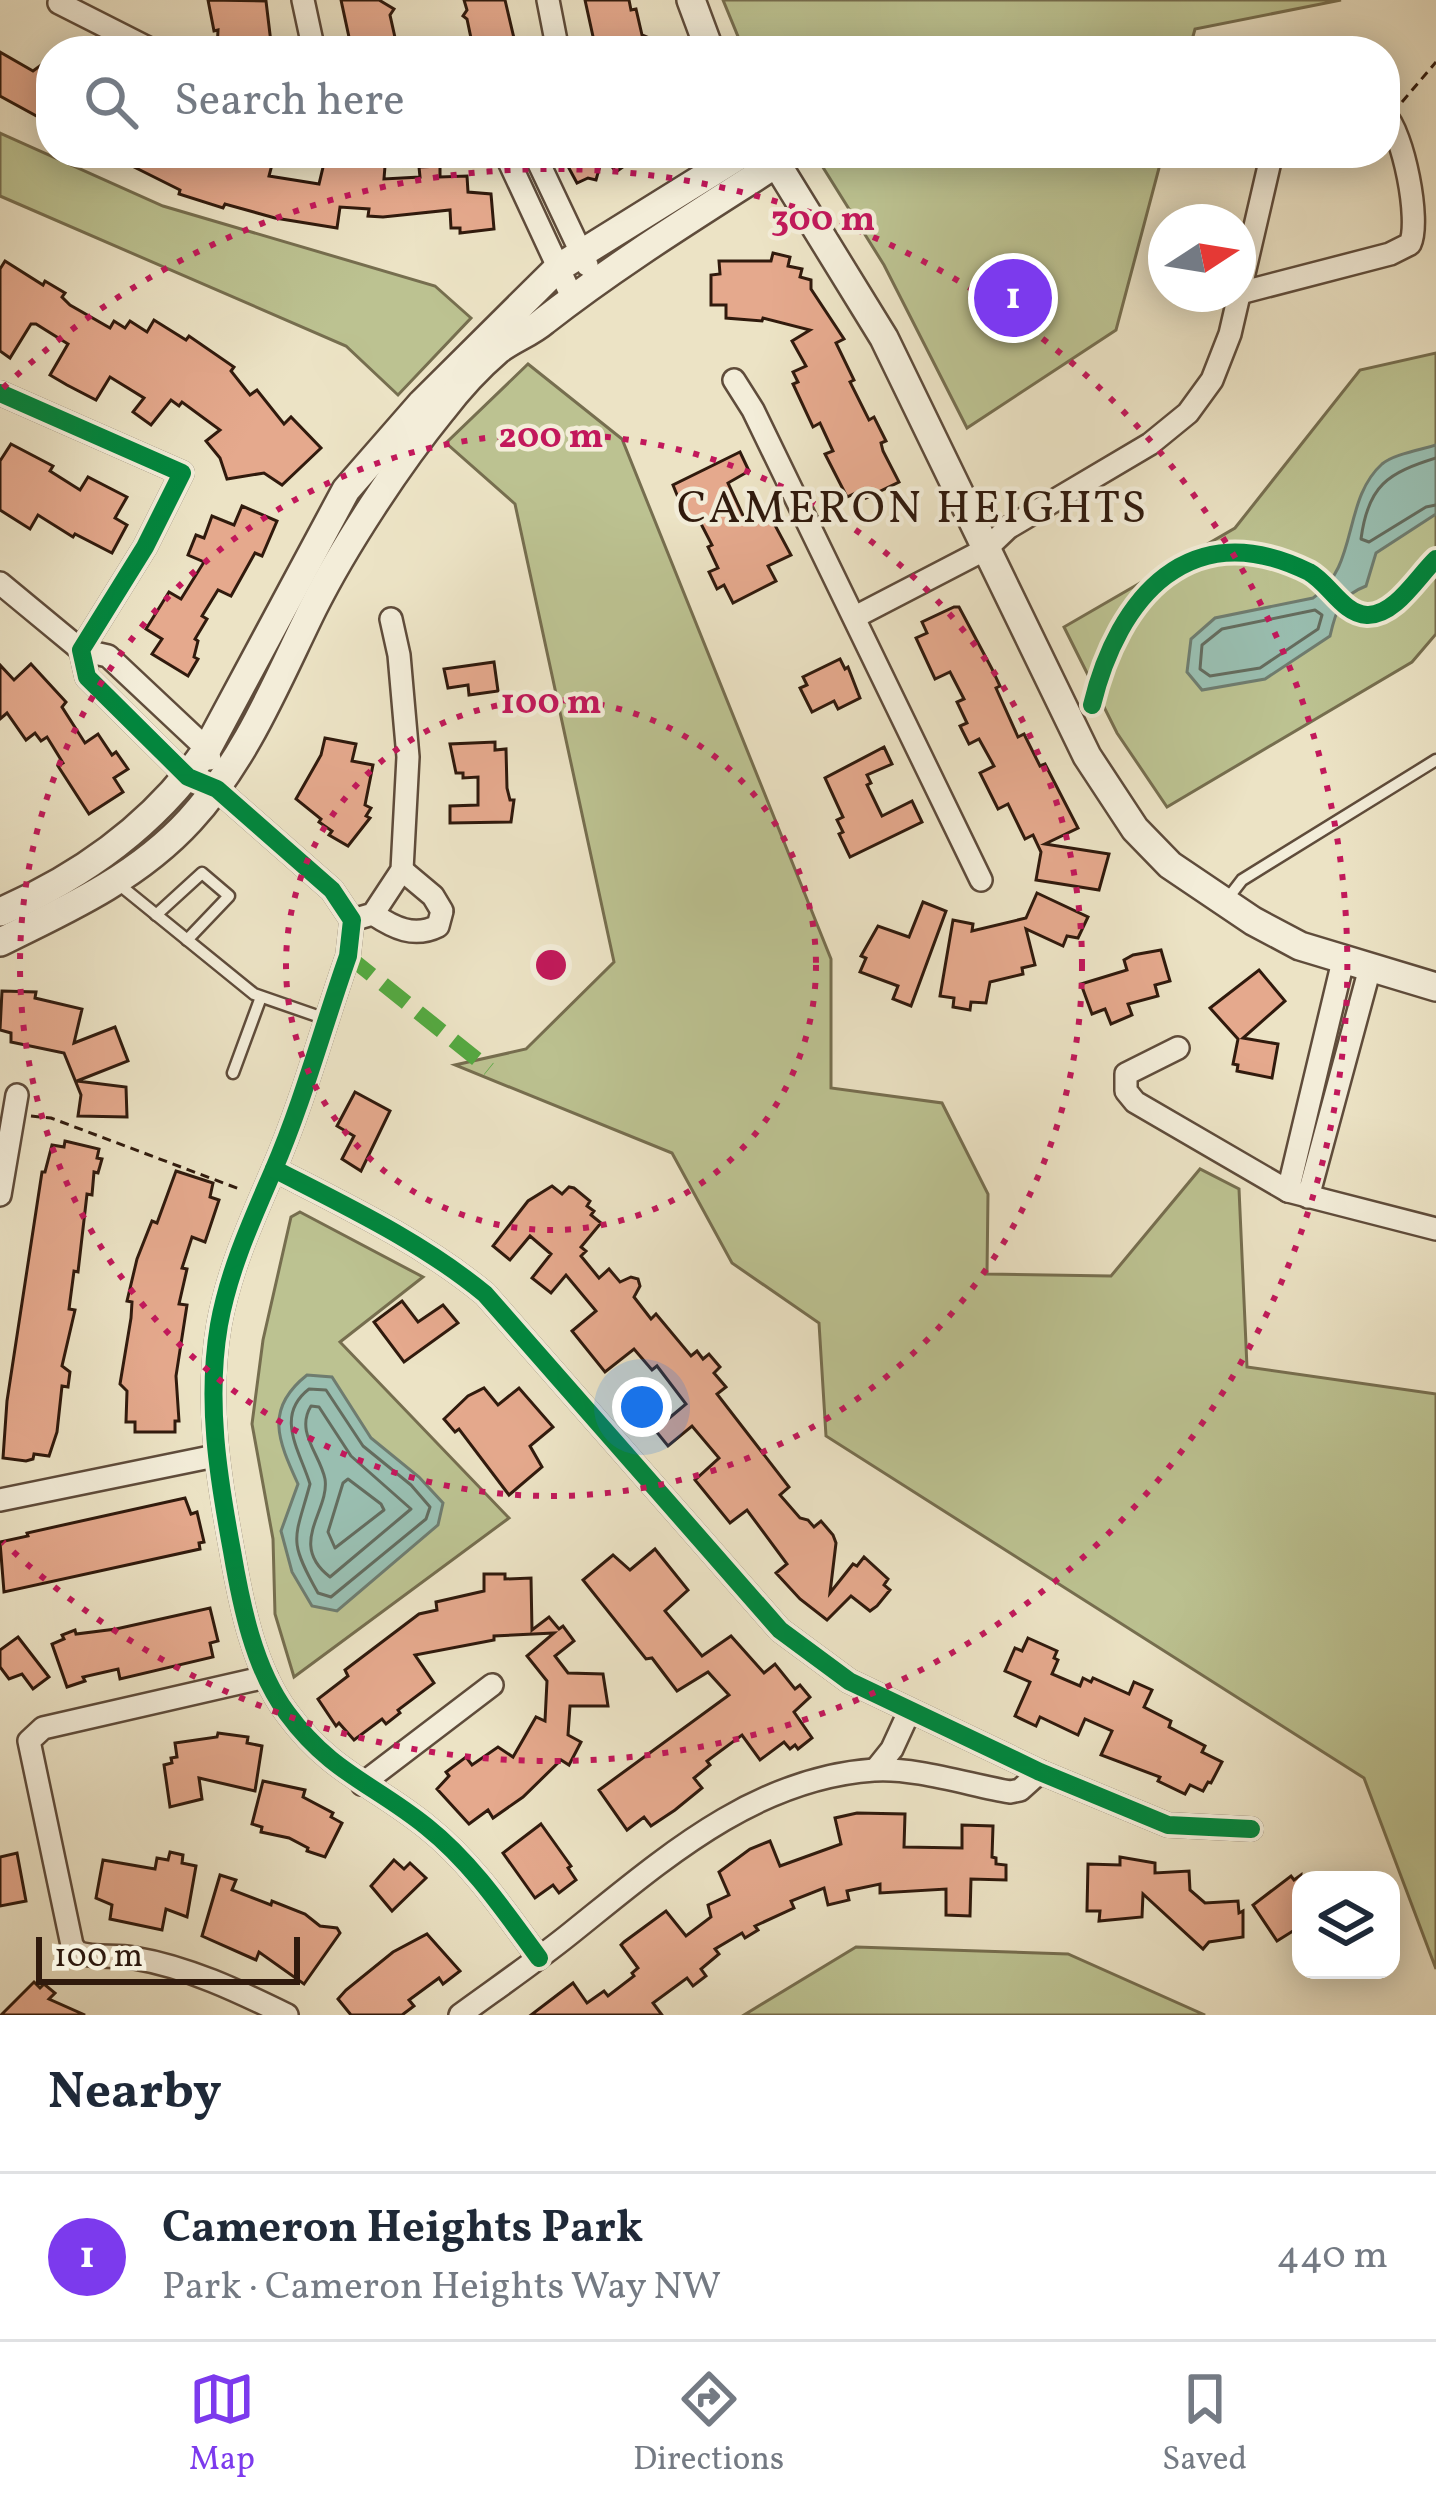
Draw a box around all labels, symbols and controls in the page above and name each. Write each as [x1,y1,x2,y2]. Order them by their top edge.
search box [36,36,1400,168]
icon: search [78,69,144,135]
text: Search here [174,71,405,134]
text: 300 m [771,196,875,246]
north arrow [1148,204,1256,312]
pin: 1 [974,253,1052,343]
text: 200 m [498,413,604,463]
district label: CAMERON HEIGHTS [677,479,1149,542]
text: 100 m [500,679,602,729]
centre of rings [530,944,572,986]
your location [612,1377,672,1437]
map controls [1292,1871,1400,1979]
button: layers [1292,1871,1400,1979]
scale bar [36,1931,300,1984]
text: 100 m [54,1935,143,1981]
text: Nearby [48,2058,222,2129]
text: Cameron Heights Park [162,2198,643,2261]
text: 1 [79,2230,95,2284]
text: 440 m [1276,2230,1388,2284]
text: Park · Cameron Heights Way NW [162,2261,721,2315]
tab: Map [189,2366,255,2484]
tab: Directions [633,2366,784,2484]
tab: Saved [1162,2366,1247,2484]

